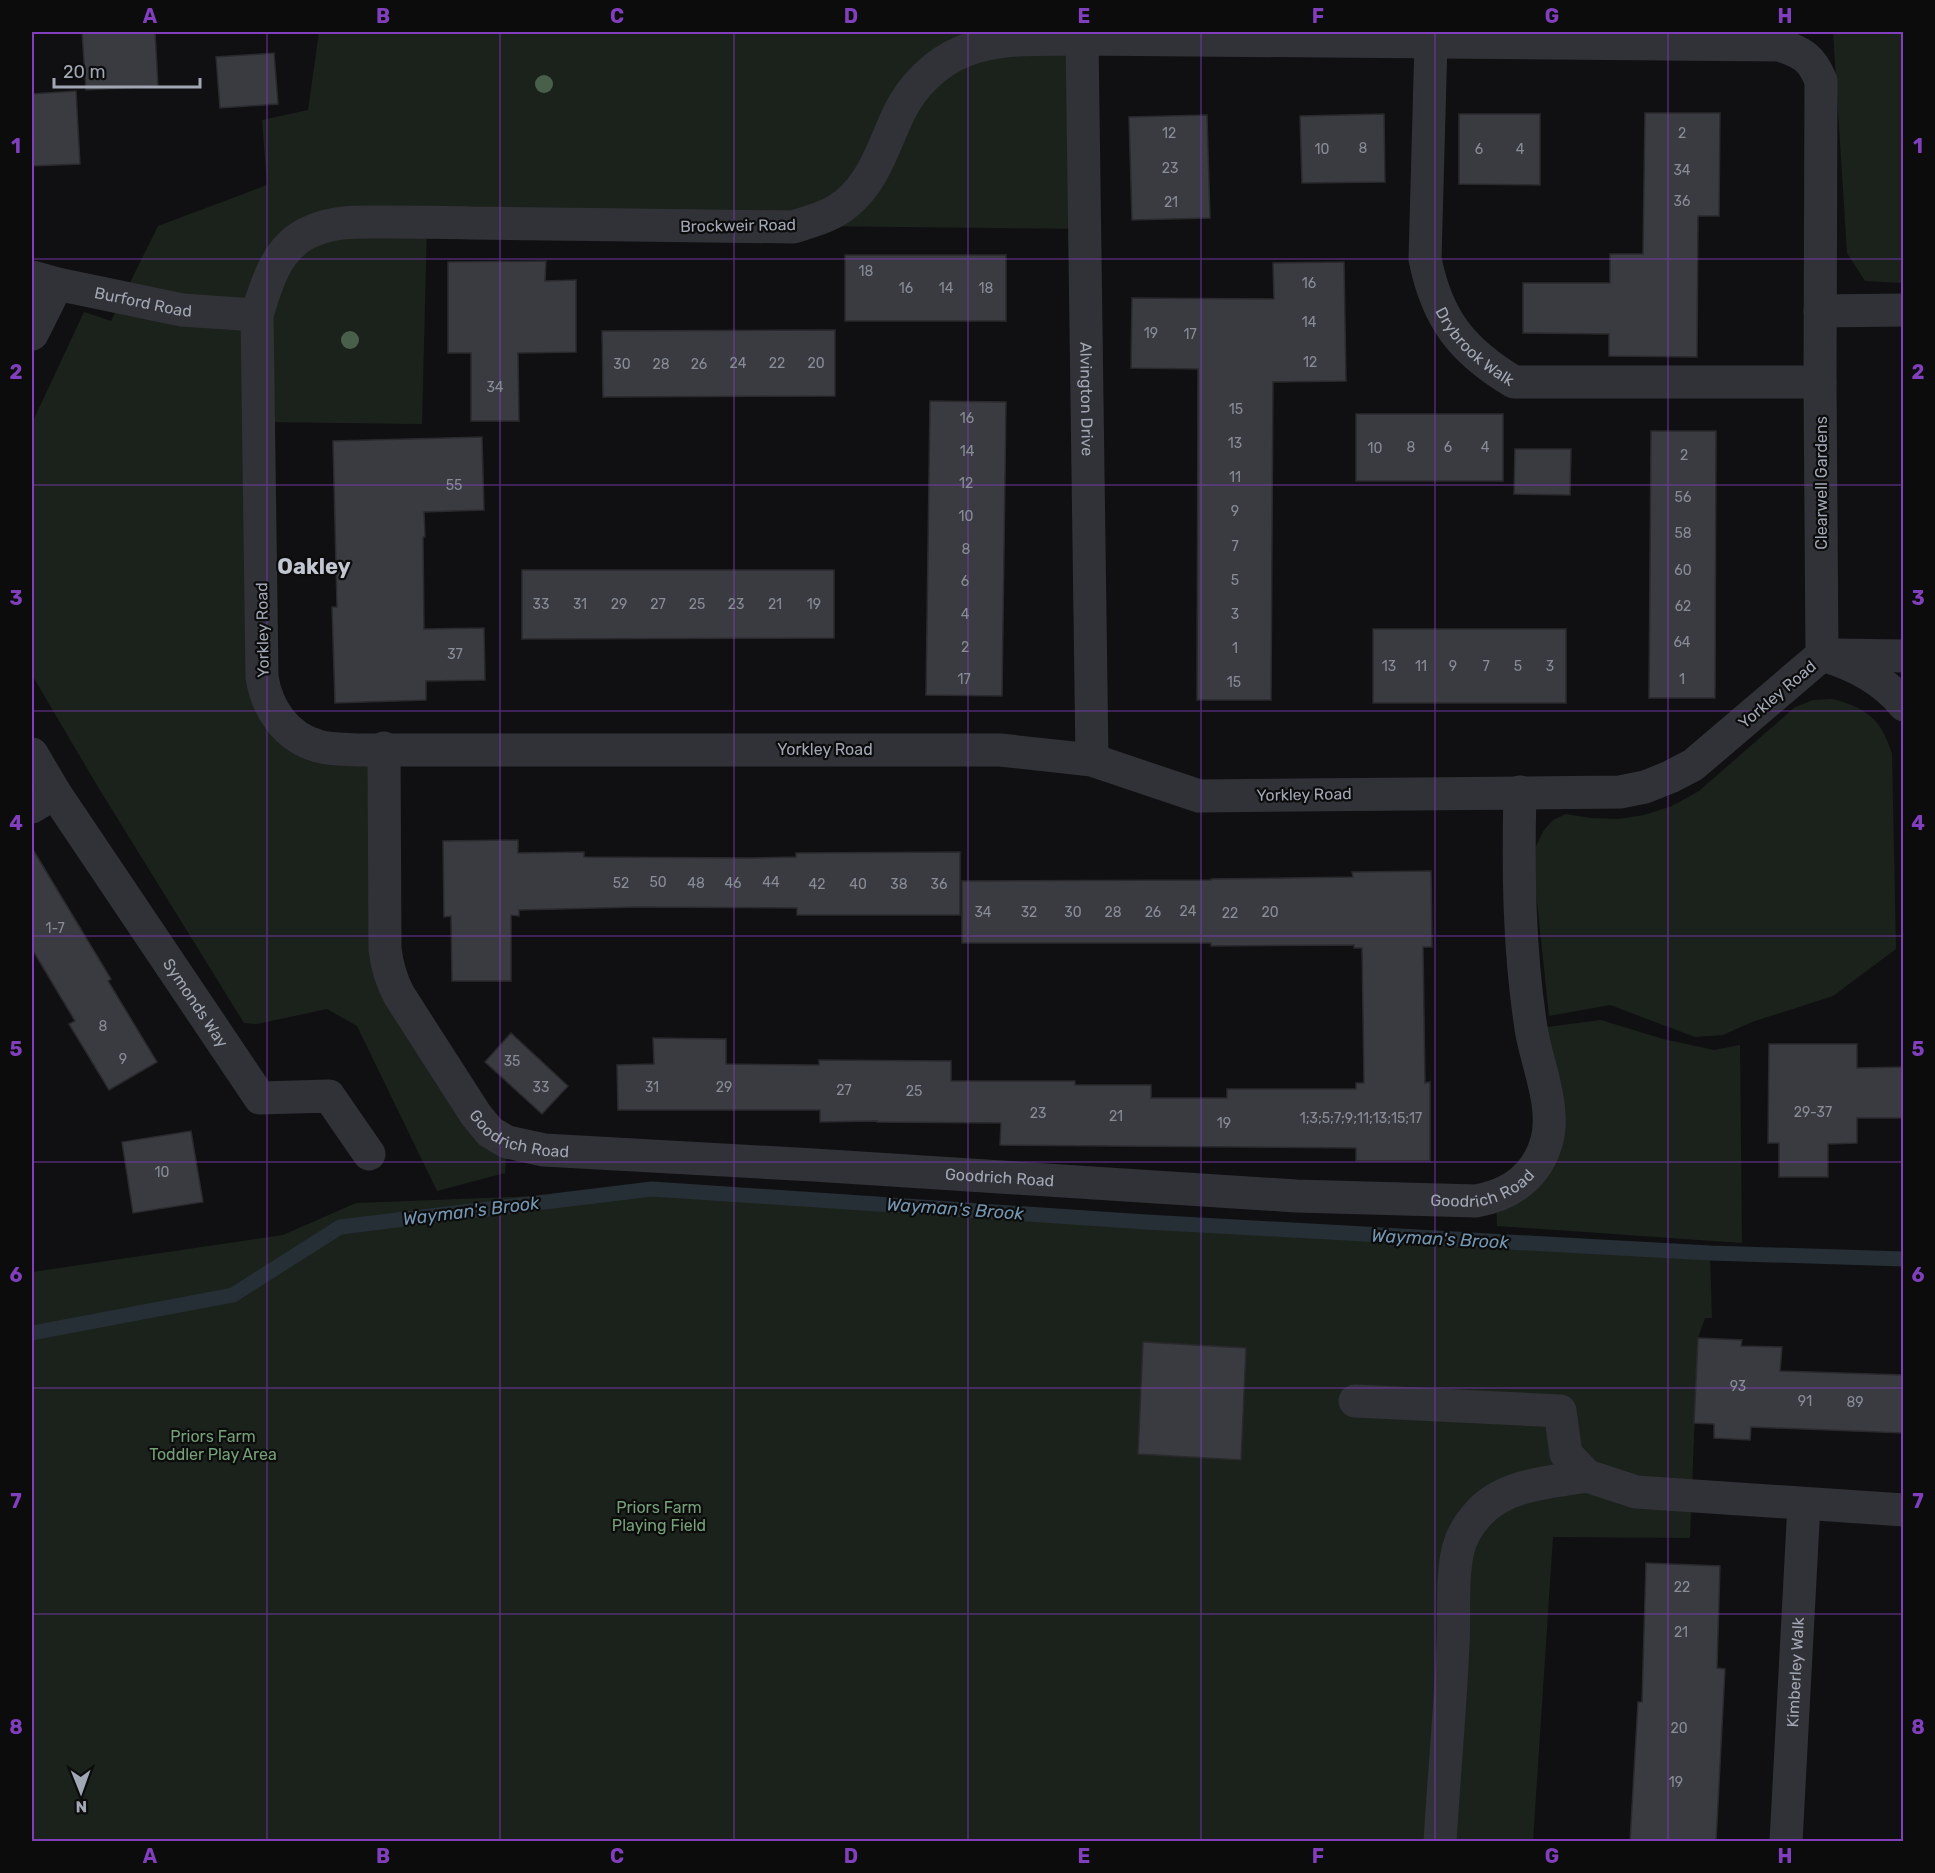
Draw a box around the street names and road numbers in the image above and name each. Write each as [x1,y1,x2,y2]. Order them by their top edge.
street label: Brockweir Road [680,215,796,236]
street label: Burford Road [93,283,192,321]
street label: Drybrook Walk [1432,304,1518,390]
street label: Alvington Drive [1076,342,1097,456]
street label: Clearwell Gardens [1812,416,1831,550]
street label: Yorkley Road [252,582,273,678]
street label: Yorkley Road [1735,656,1820,732]
street label: Yorkley Road [777,740,873,759]
street label: Yorkley Road [1256,784,1352,805]
street label: Symonds Way [159,955,232,1051]
street label: Goodrich Road [465,1106,570,1161]
street label: Goodrich Road [944,1164,1055,1190]
street label: Goodrich Road [1430,1166,1538,1211]
street label: Kimberley Walk [1783,1616,1808,1728]

